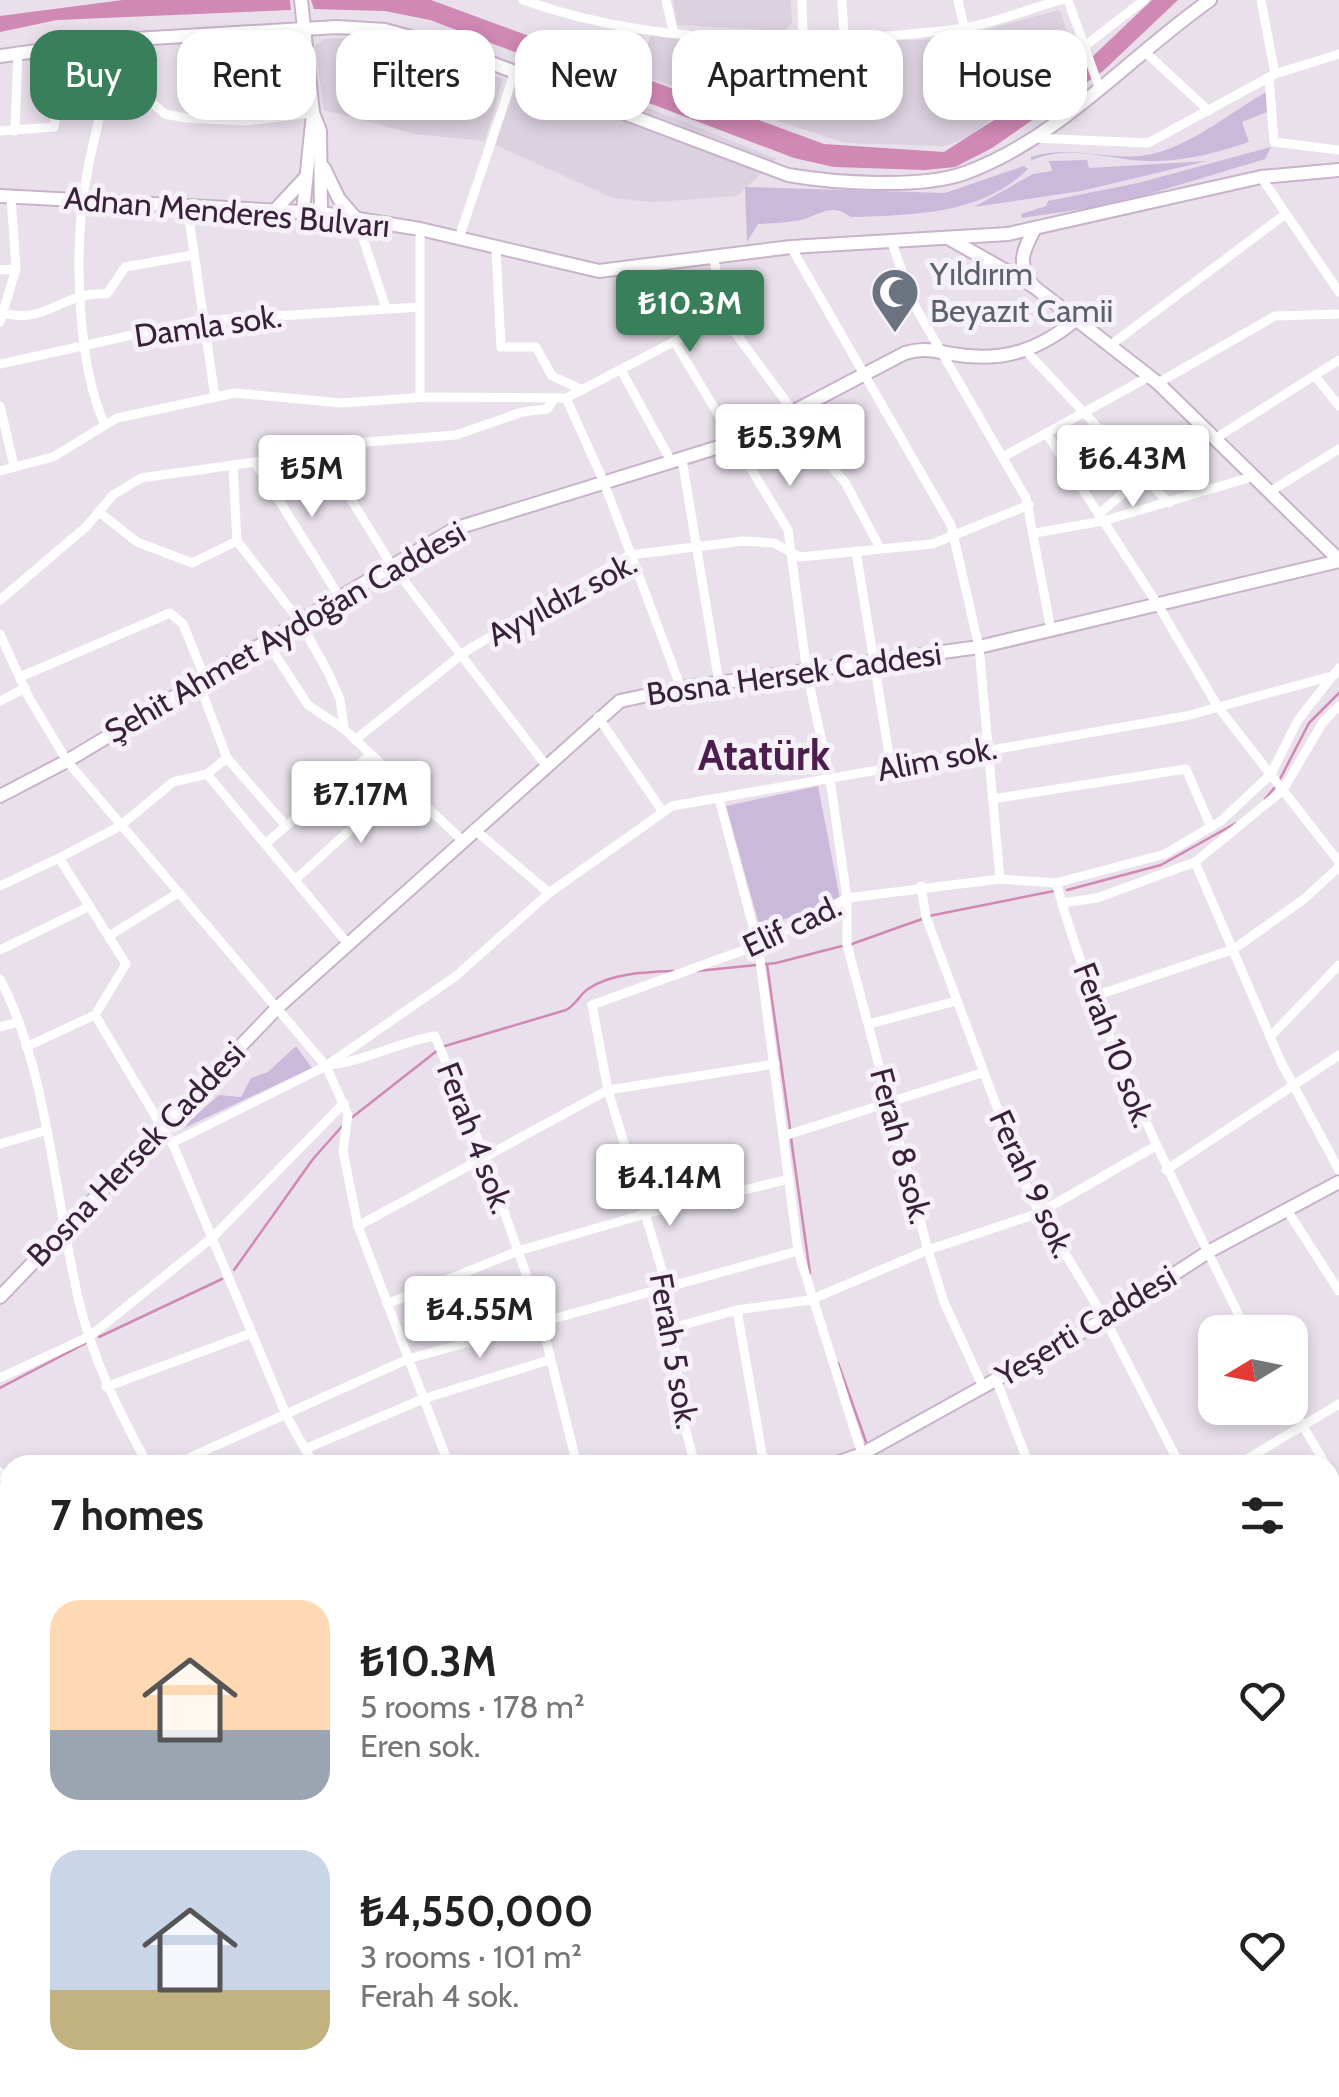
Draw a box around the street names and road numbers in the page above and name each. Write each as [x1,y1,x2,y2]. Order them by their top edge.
street label: Adnan Menderes Bulvarı [63,178,392,245]
street label: Damla sok. [132,296,284,355]
street label: Şehit Ahmet Aydoğan Caddesi [98,512,472,751]
street label: Ayyıldız sok. [480,543,643,654]
street label: Bosna Hersek Caddesi [644,634,944,713]
street label: Alim sok. [874,728,1000,789]
street label: Elif cad. [736,886,847,965]
street label: Ferah 10 sok. [1065,957,1164,1133]
street label: Bosna Hersek Caddesi [18,1033,253,1274]
street label: Ferah 4 sok. [429,1057,522,1219]
street label: Ferah 8 sok. [862,1064,941,1228]
street label: Ferah 9 sok. [981,1104,1084,1264]
street label: Yeşerti Caddesi [988,1256,1183,1395]
street label: Ferah 5 sok. [642,1270,707,1432]

